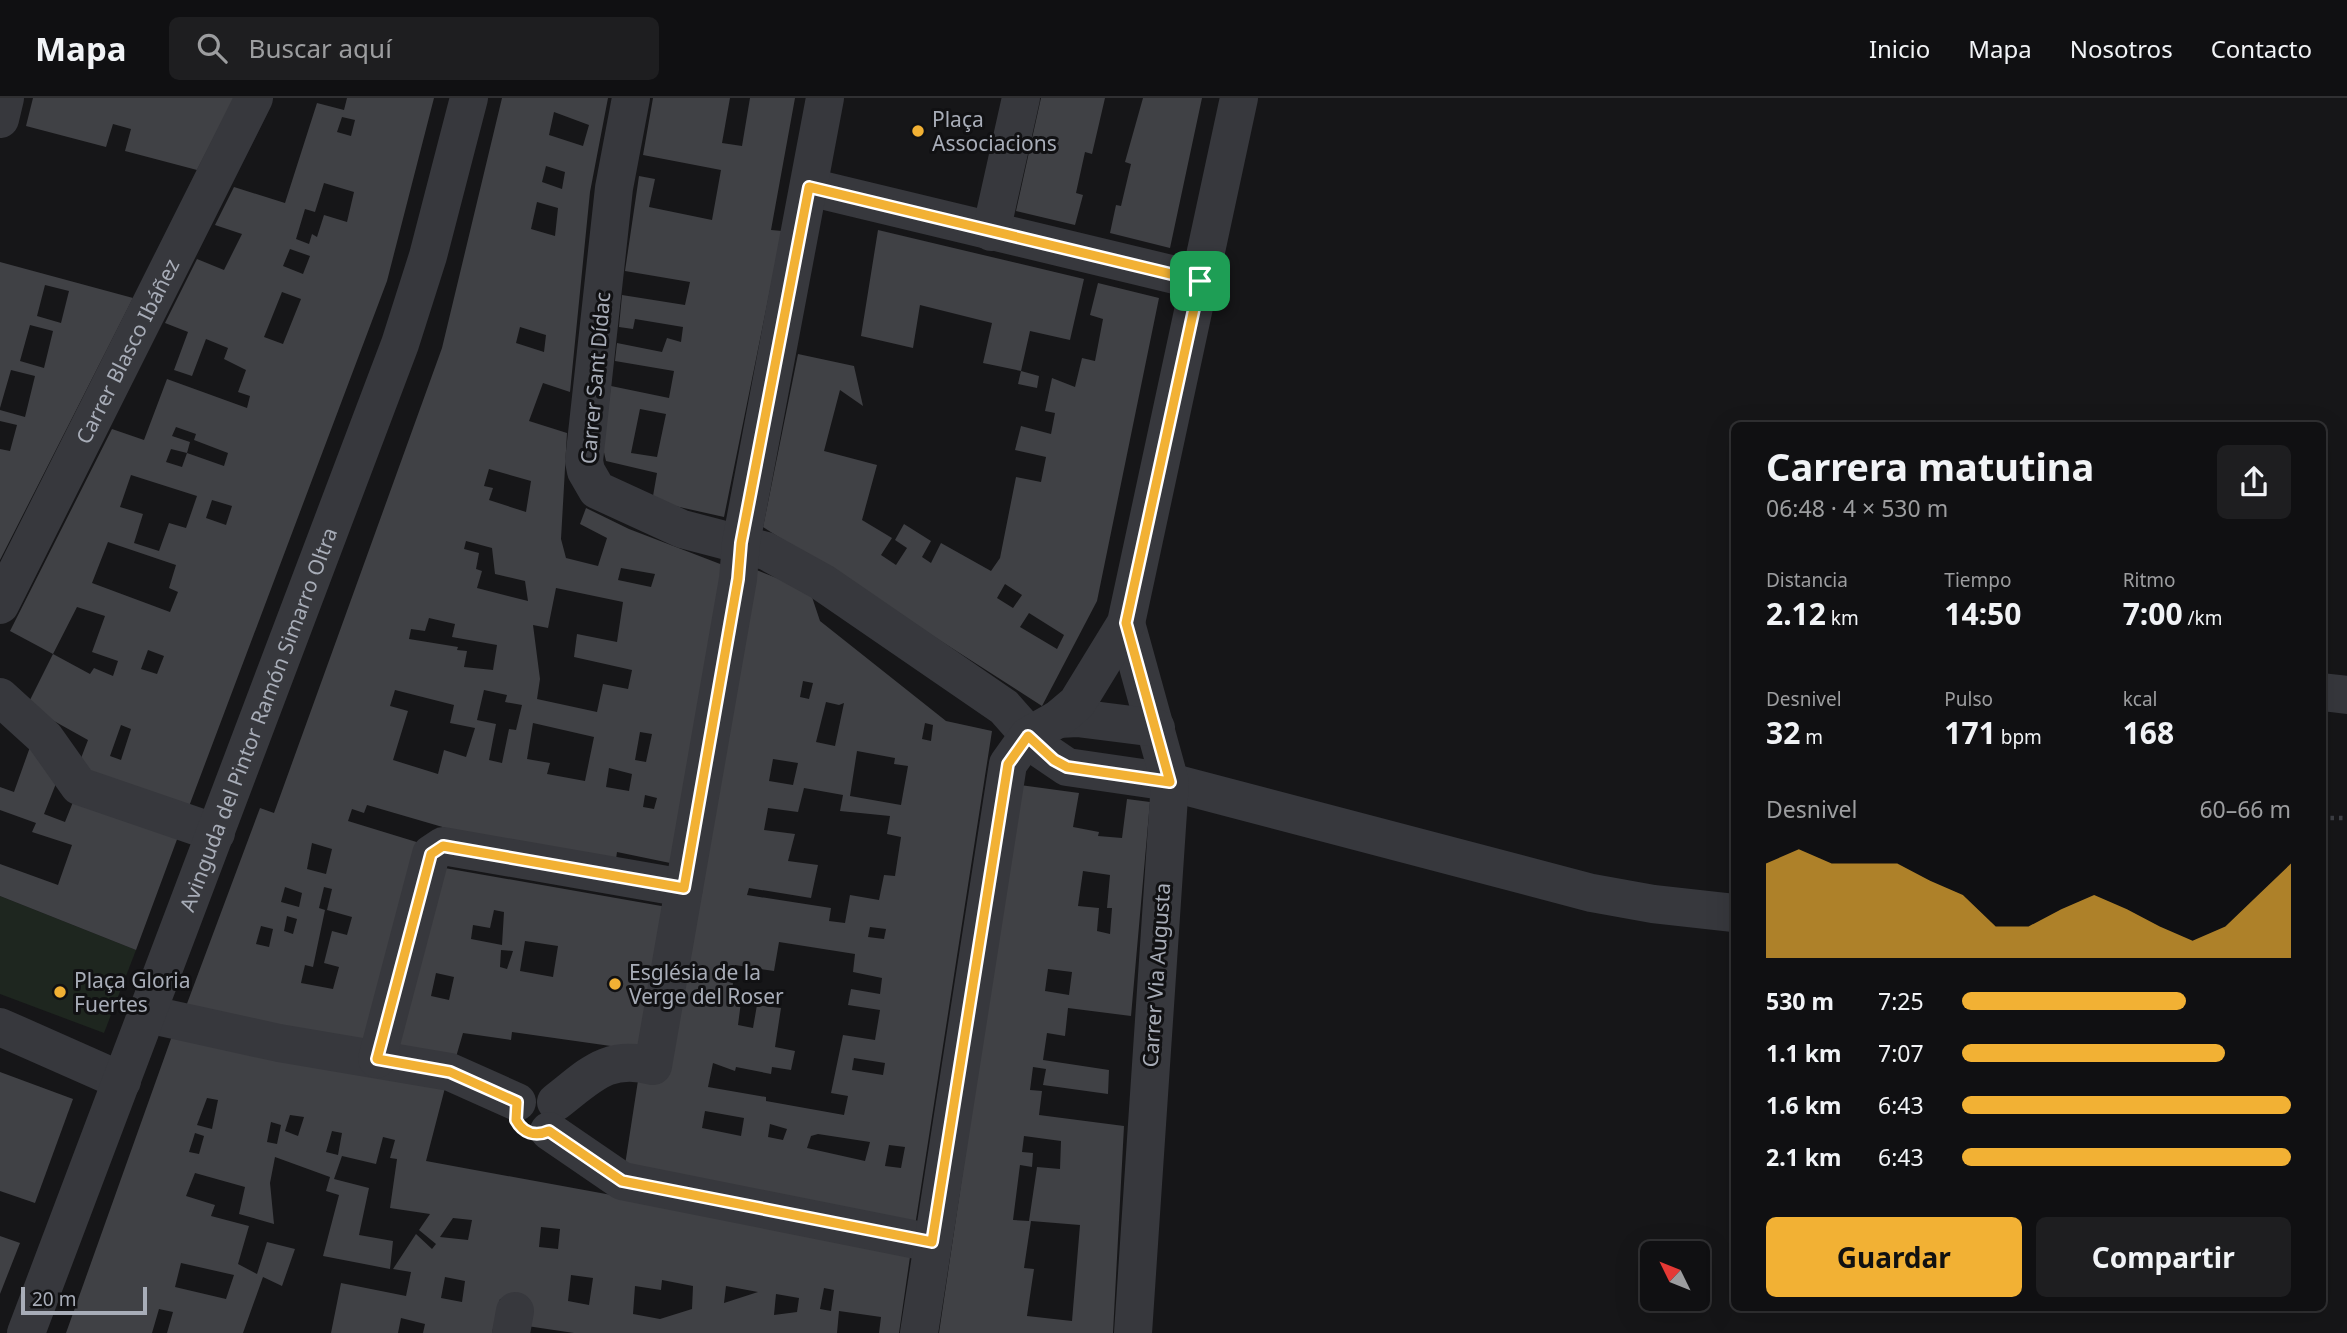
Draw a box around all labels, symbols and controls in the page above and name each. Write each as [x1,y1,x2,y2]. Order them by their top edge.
search box [169,17,659,80]
text: Mapa [35,26,127,71]
icon: search [193,29,231,67]
text: Buscar aquí [249,30,392,66]
text: Inicio [1869,32,1930,65]
text: Mapa [1968,32,2032,65]
text: Nosotros [2070,32,2173,65]
text: Contacto [2211,32,2312,65]
place label: Plaça Associacions [932,105,1057,157]
marker: Plaça Associacions [910,123,926,139]
pin [1170,251,1230,311]
street label: Carrer Blasco Ibáñez [69,254,185,448]
icon: arrive [1181,262,1219,300]
street label: Carrer Sant Dídac [574,291,616,465]
text: Carrera matutina [1766,440,2094,492]
button: share [2217,445,2291,519]
text: 06:48 · 4 × 530 m [1766,492,1948,524]
street label: Avinguda del Pintor Ramón Simarro Oltra [173,523,343,915]
text: Distancia [1766,567,1848,593]
text: Tiempo [1944,567,2011,593]
text: Ritmo [2123,567,2176,593]
text: 2.12 [1766,593,1826,634]
text: 14:50 [1944,593,2021,634]
text: 7:00 [2123,593,2183,634]
text: km [1826,605,1859,631]
text: /km [2183,605,2223,631]
text: Desnivel [1766,686,1842,712]
text: Pulso [1944,686,1993,712]
text: kcal [2123,686,2157,712]
text: 32 [1766,712,1800,753]
text: 171 [1944,712,1996,753]
text: 168 [2123,712,2174,753]
text: m [1800,724,1823,750]
text: bpm [1996,724,2042,750]
text: Desnivel [1766,793,1858,825]
text: 60–66 m [2199,793,2291,825]
street label: Carrer Via Augusta [1136,882,1176,1068]
place label: Església de la Verge del Roser [629,958,784,1010]
place label: Plaça Gloria Fuertes [74,966,191,1018]
marker: Església de la Verge del Roser [607,976,623,992]
marker: Plaça Gloria Fuertes [52,984,68,1000]
text: 530 m [1766,985,1834,1017]
text: 7:25 [1878,985,1924,1017]
text: 1.1 km [1766,1037,1841,1069]
text: 7:07 [1878,1037,1924,1069]
text: 1.6 km [1766,1089,1841,1121]
text: 6:43 [1878,1089,1924,1121]
text: 2.1 km [1766,1141,1841,1173]
text: 6:43 [1878,1141,1924,1173]
button: Guardar [1766,1217,2022,1297]
button: Compartir [2036,1217,2291,1297]
north arrow [1640,1241,1710,1311]
map controls [1640,1241,1710,1311]
scale bar [21,1284,147,1316]
text: 20 m [32,1286,76,1312]

